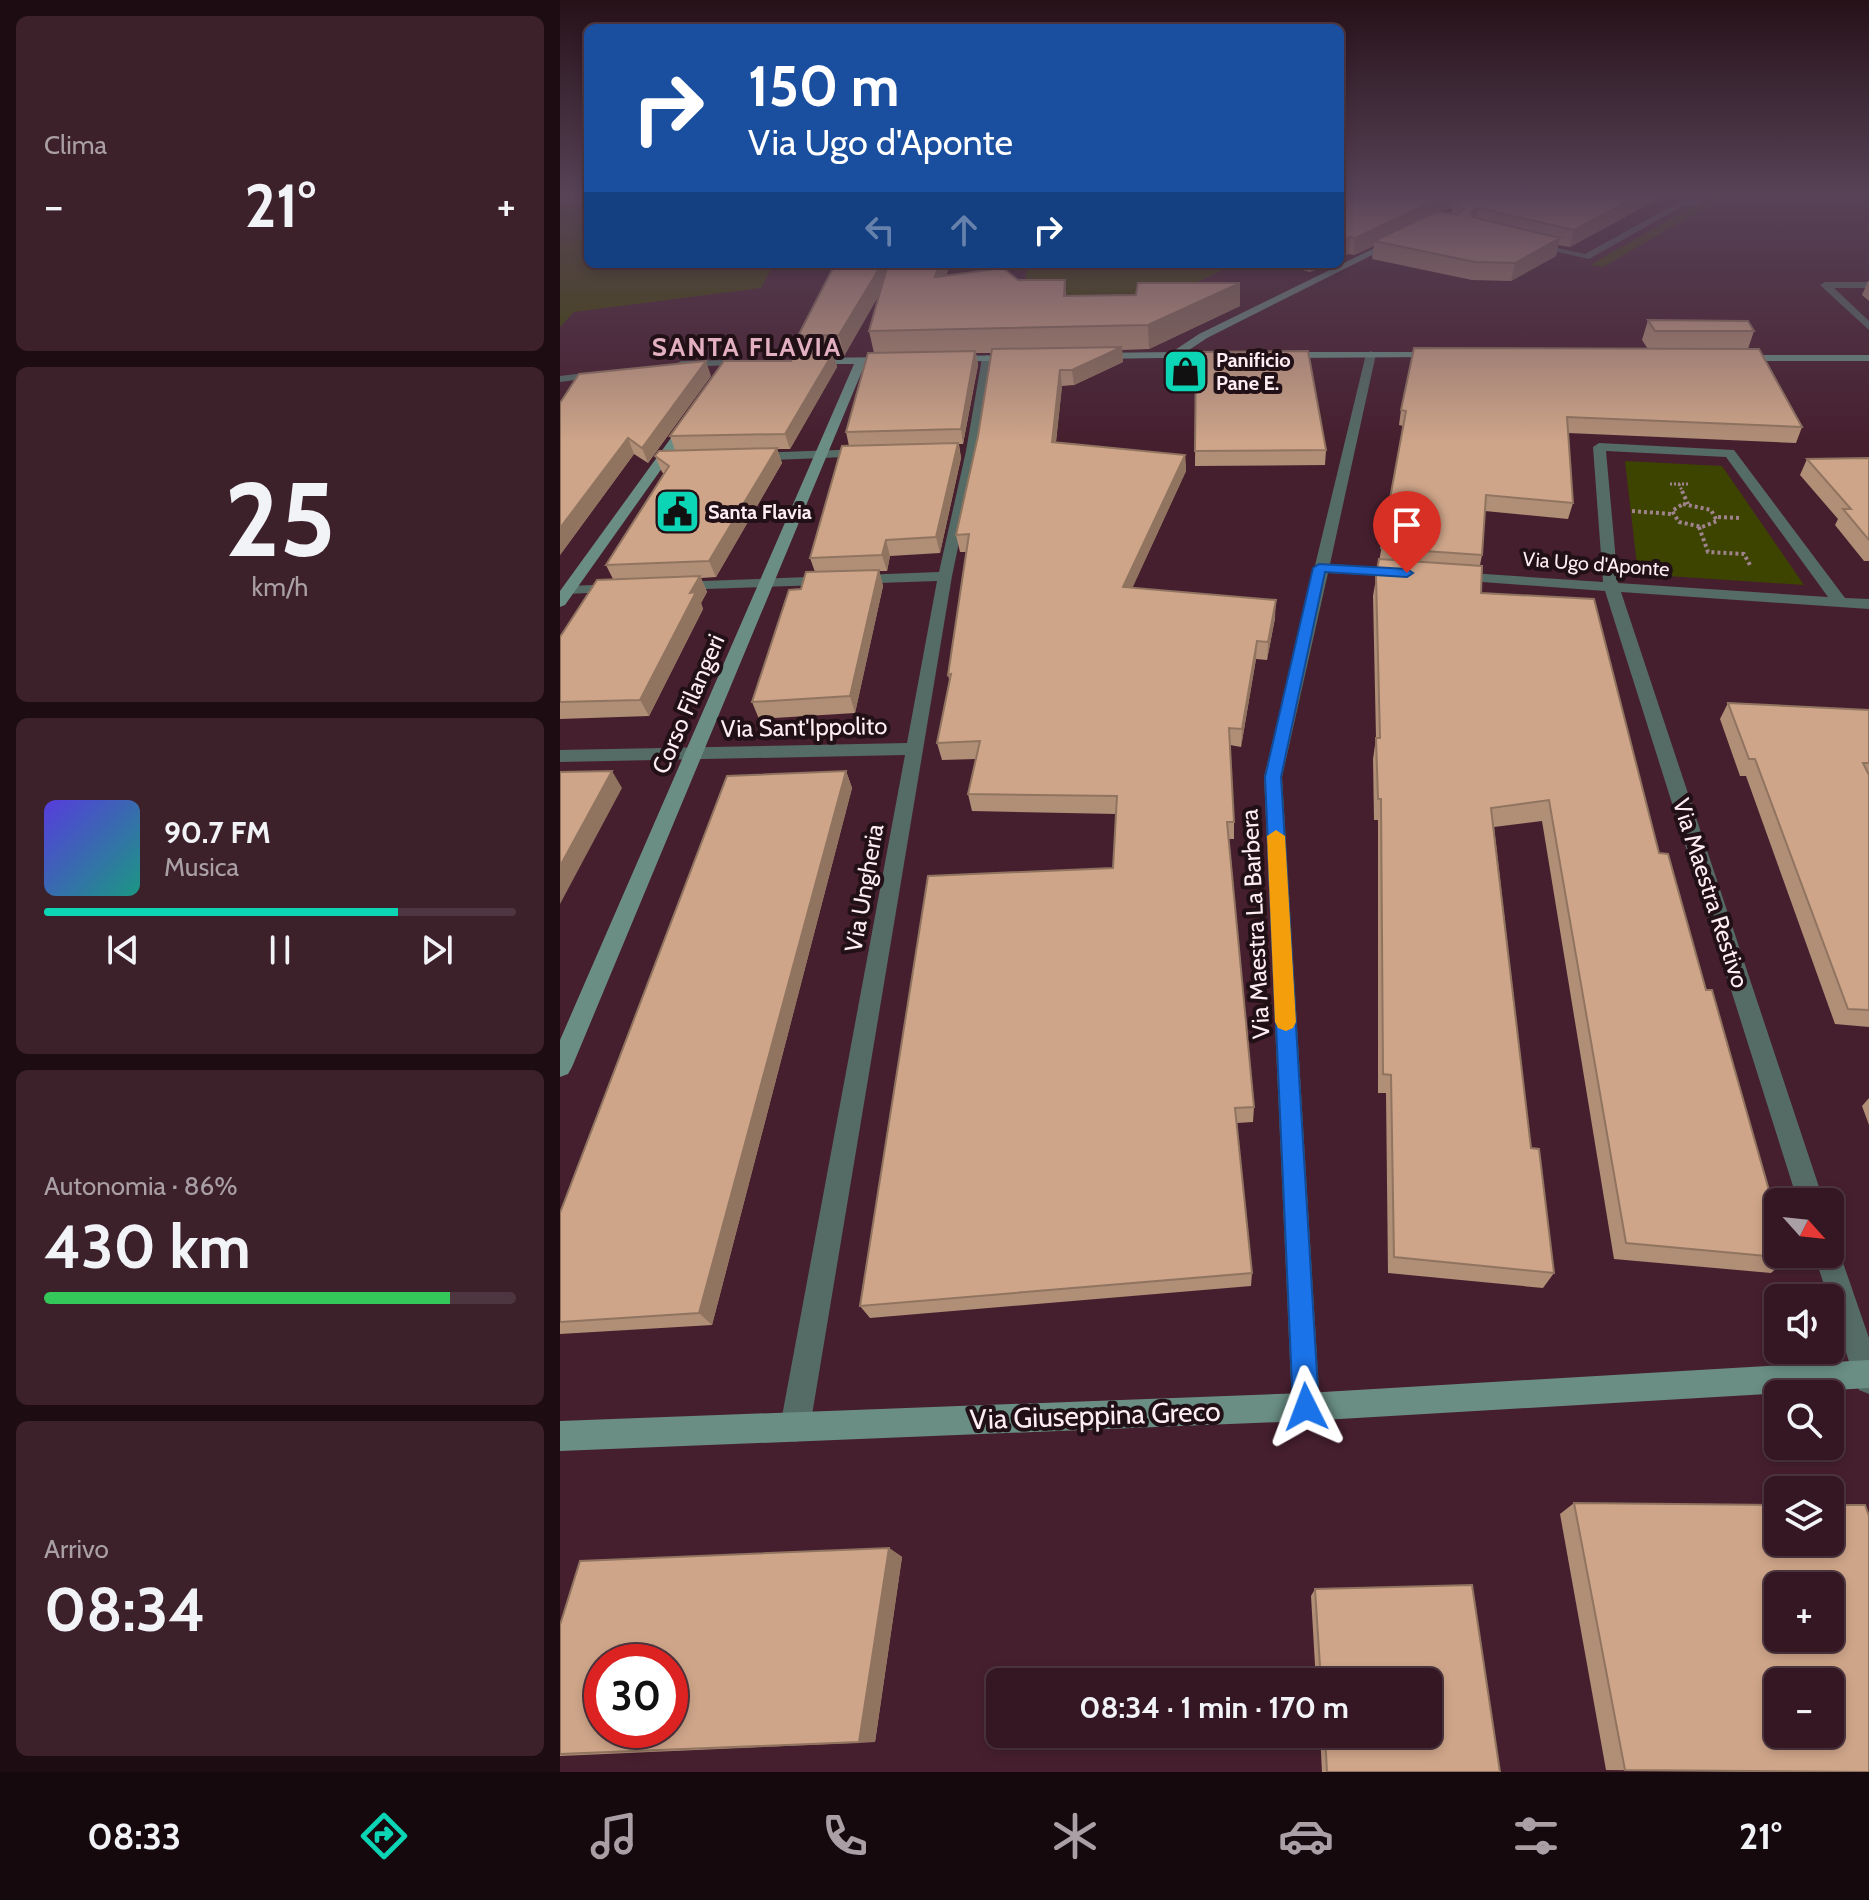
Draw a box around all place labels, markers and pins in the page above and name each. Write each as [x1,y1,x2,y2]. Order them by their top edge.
shop icon: Panificio Pane E. [1161,347,1209,395]
place label: Panificio Pane E. [1216,348,1291,395]
public building icon: Santa Flavia [653,488,701,536]
pin [1373,491,1441,573]
place label: Santa Flavia [708,500,812,524]

